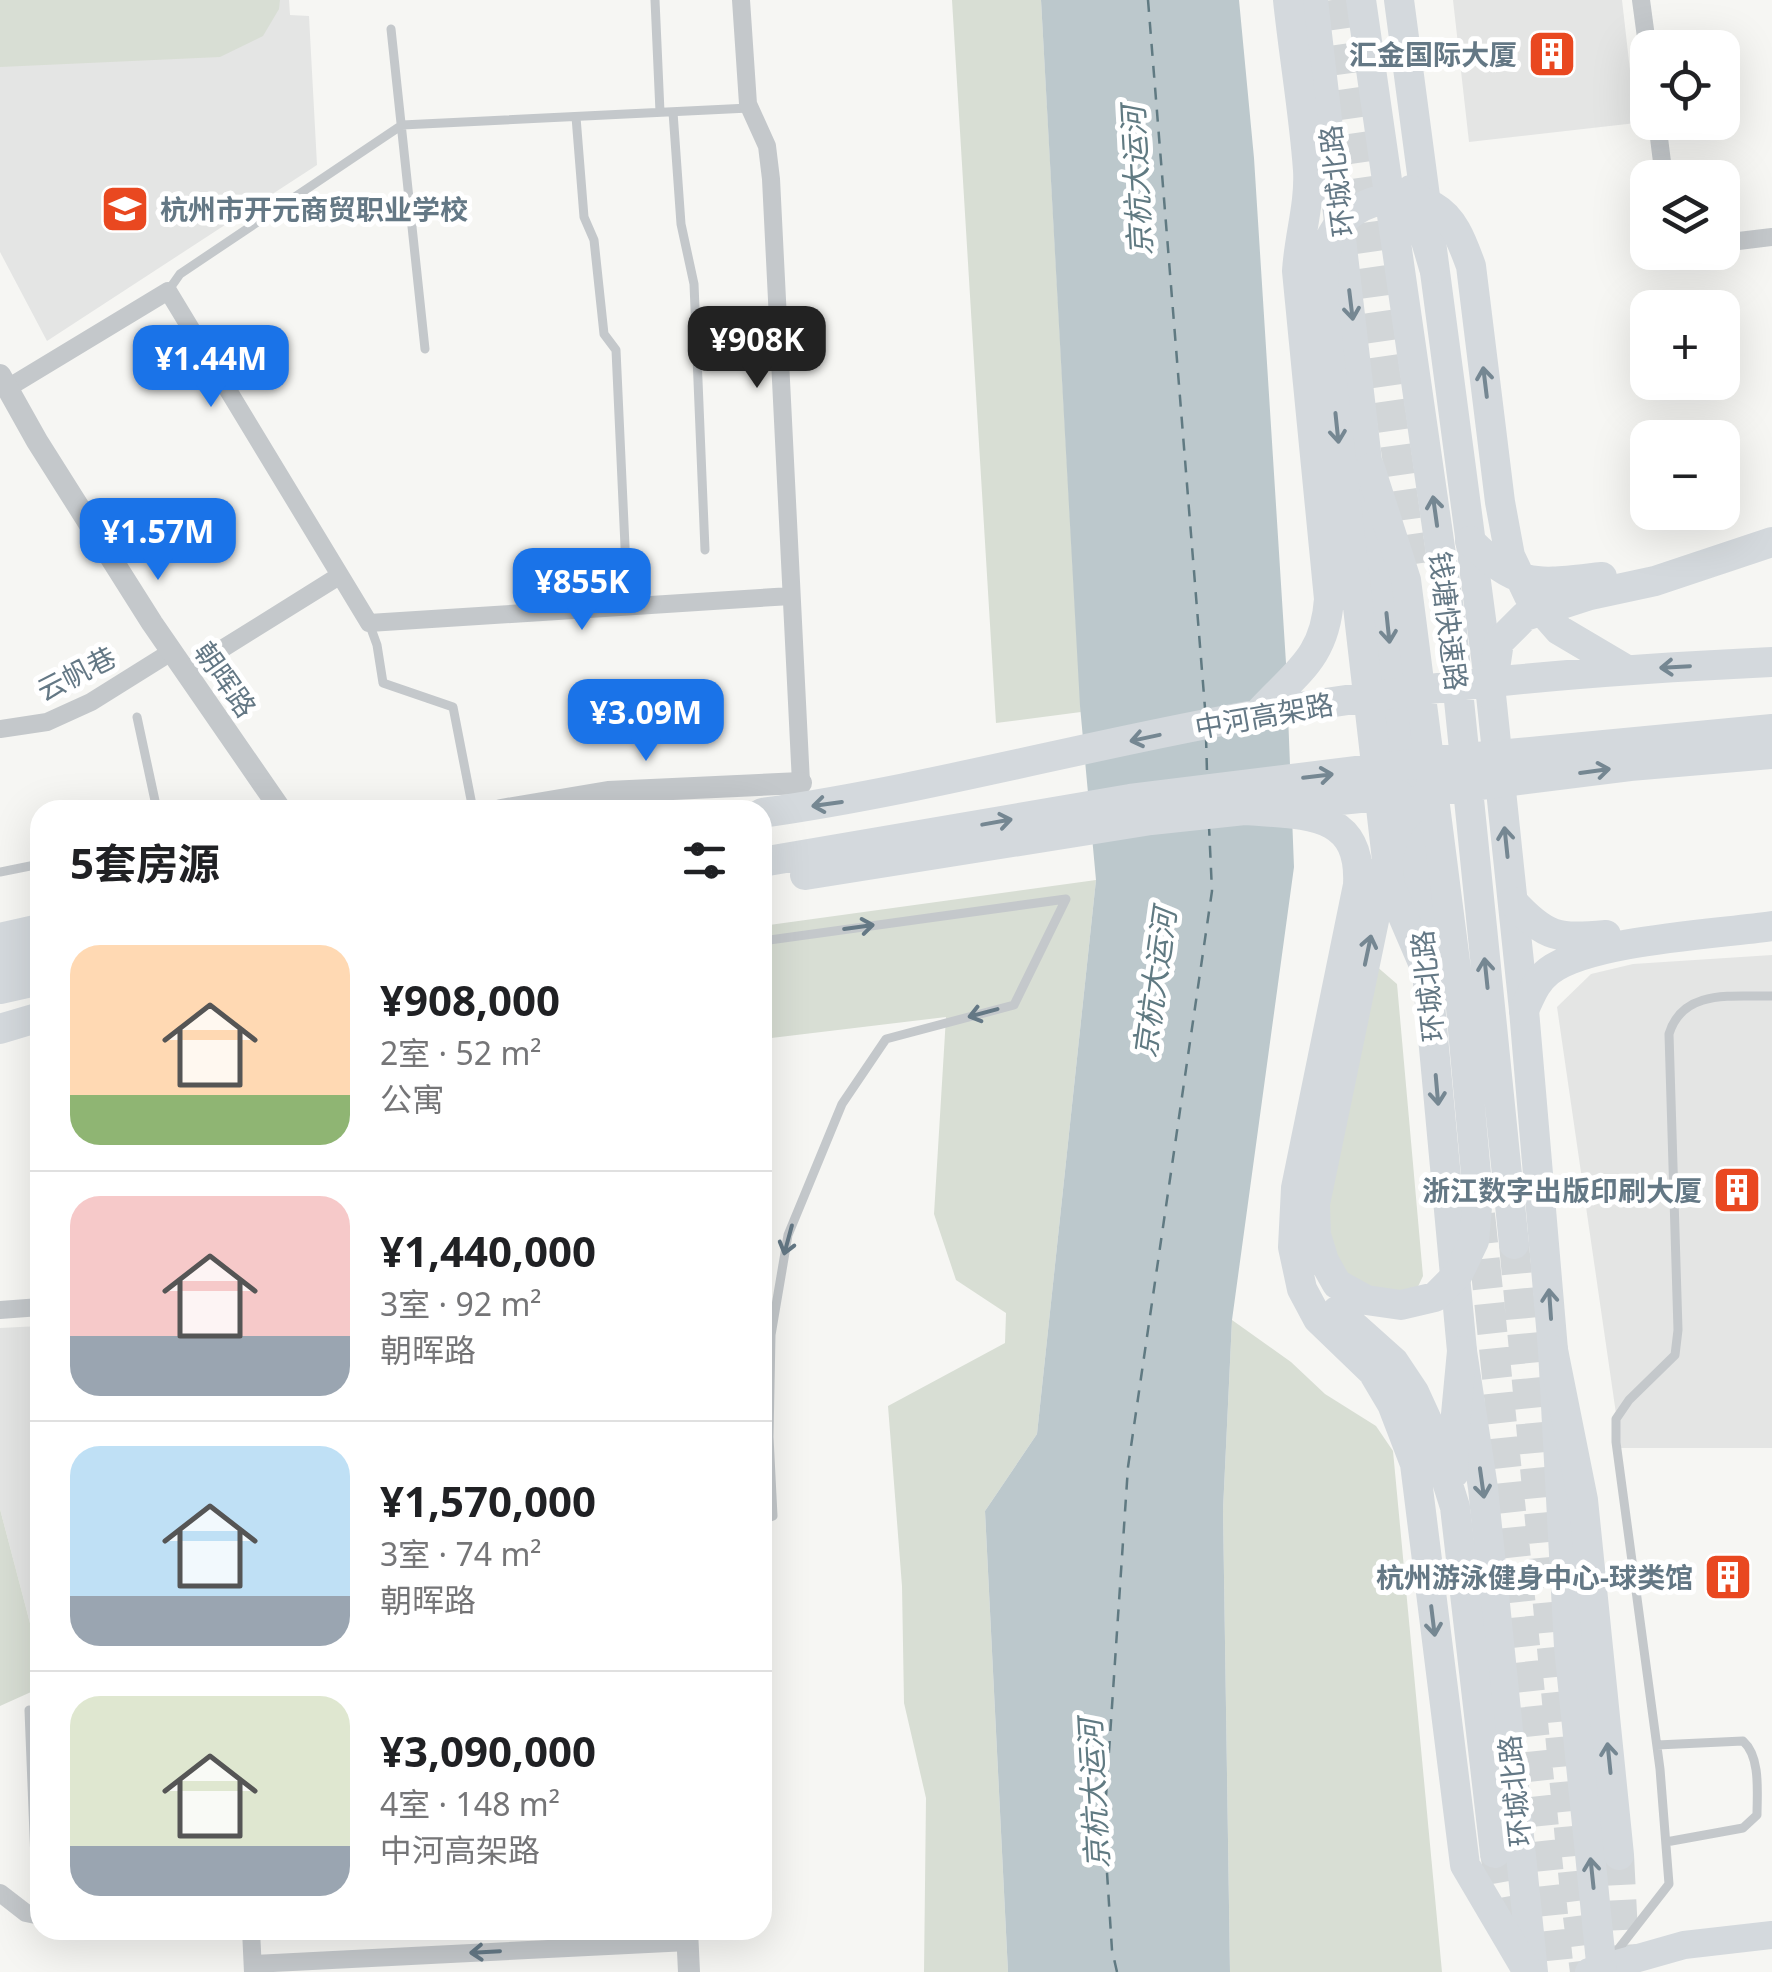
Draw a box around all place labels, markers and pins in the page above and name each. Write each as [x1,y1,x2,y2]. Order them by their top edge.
building icon: 汇金国际大厦 [1526,28,1578,80]
place label: 汇金国际大厦 [1349,35,1517,73]
school or university icon: 杭州市开元商贸职业学校 [99,183,151,235]
place label: 杭州市开元商贸职业学校 [160,190,468,228]
pin: ¥908K [687,306,827,391]
pin: ¥1.44M [130,325,292,410]
pin: ¥1.57M [77,498,239,583]
pin: ¥855K [512,548,652,633]
pin: ¥3.09M [565,679,727,764]
building icon: 浙江数字出版印刷大厦 [1711,1164,1763,1216]
place label: 浙江数字出版印刷大厦 [1422,1171,1702,1209]
building icon: 杭州游泳健身中心-球类馆 [1702,1551,1754,1603]
place label: 杭州游泳健身中心-球类馆 [1376,1558,1693,1596]

